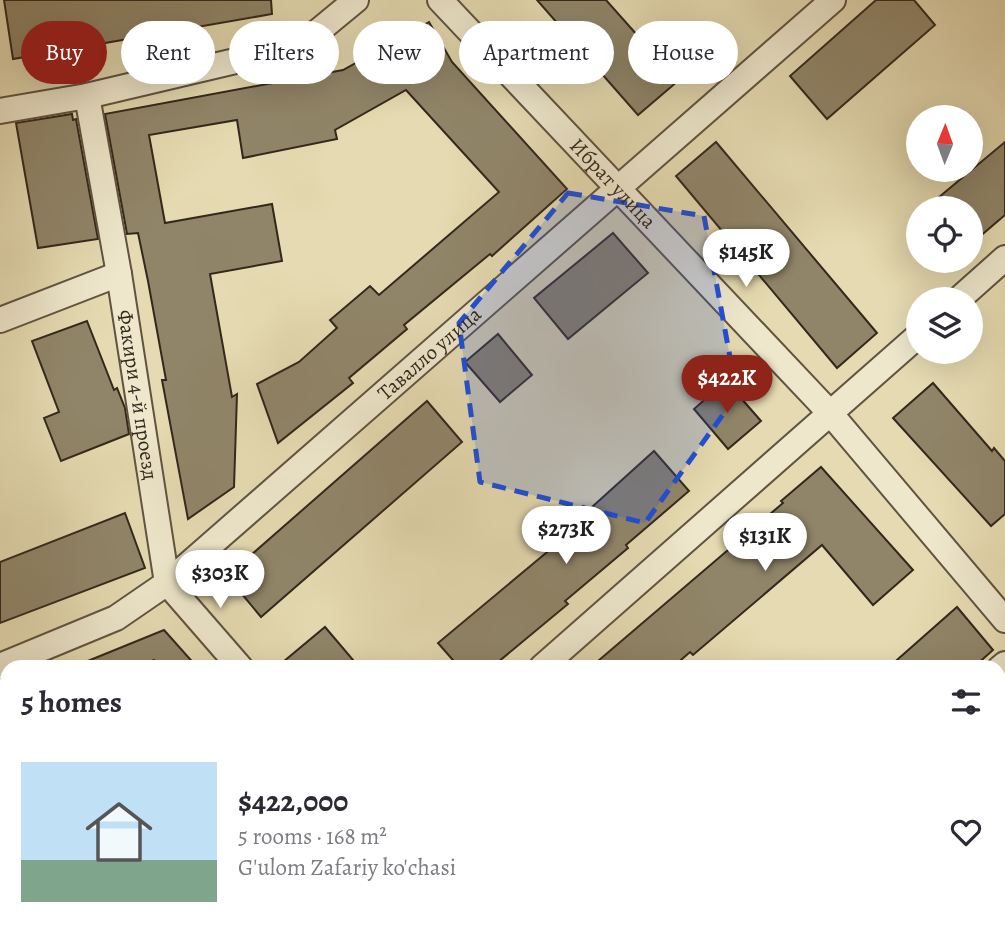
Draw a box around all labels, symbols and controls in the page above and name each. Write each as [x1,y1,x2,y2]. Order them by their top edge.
chip: Buy [21,21,107,84]
chip: Rent [121,21,215,84]
chip: Filters [229,21,339,84]
chip: New [353,21,445,84]
chip: Apartment [459,21,614,84]
chip: House [628,21,738,84]
north arrow [906,105,984,182]
map controls [906,105,983,364]
street label: Ибрат улица [563,132,663,235]
button: locate [906,196,983,273]
pin: $145K [697,230,795,289]
text: $145K [719,236,773,267]
button: layers [906,287,983,364]
street label: Тавалло улица [372,300,487,406]
street label: Факири 4-й проезд [111,308,165,482]
pin: $422K [678,356,776,415]
text: $422K [698,362,756,393]
pin: $273K [517,506,615,566]
text: $273K [538,513,594,544]
pin: $131K [716,514,814,573]
text: $131K [739,520,791,551]
pin: $303K [171,550,269,610]
text: $303K [191,557,249,588]
text: 5 homes [21,682,122,722]
icon: filters [947,683,985,721]
text: $422,000 [238,781,348,821]
icon: home [77,790,161,874]
icon: heart [947,813,985,851]
text: 5 rooms · 168 m² [238,821,387,852]
text: G'ulom Zafariy ko'chasi [238,852,456,883]

